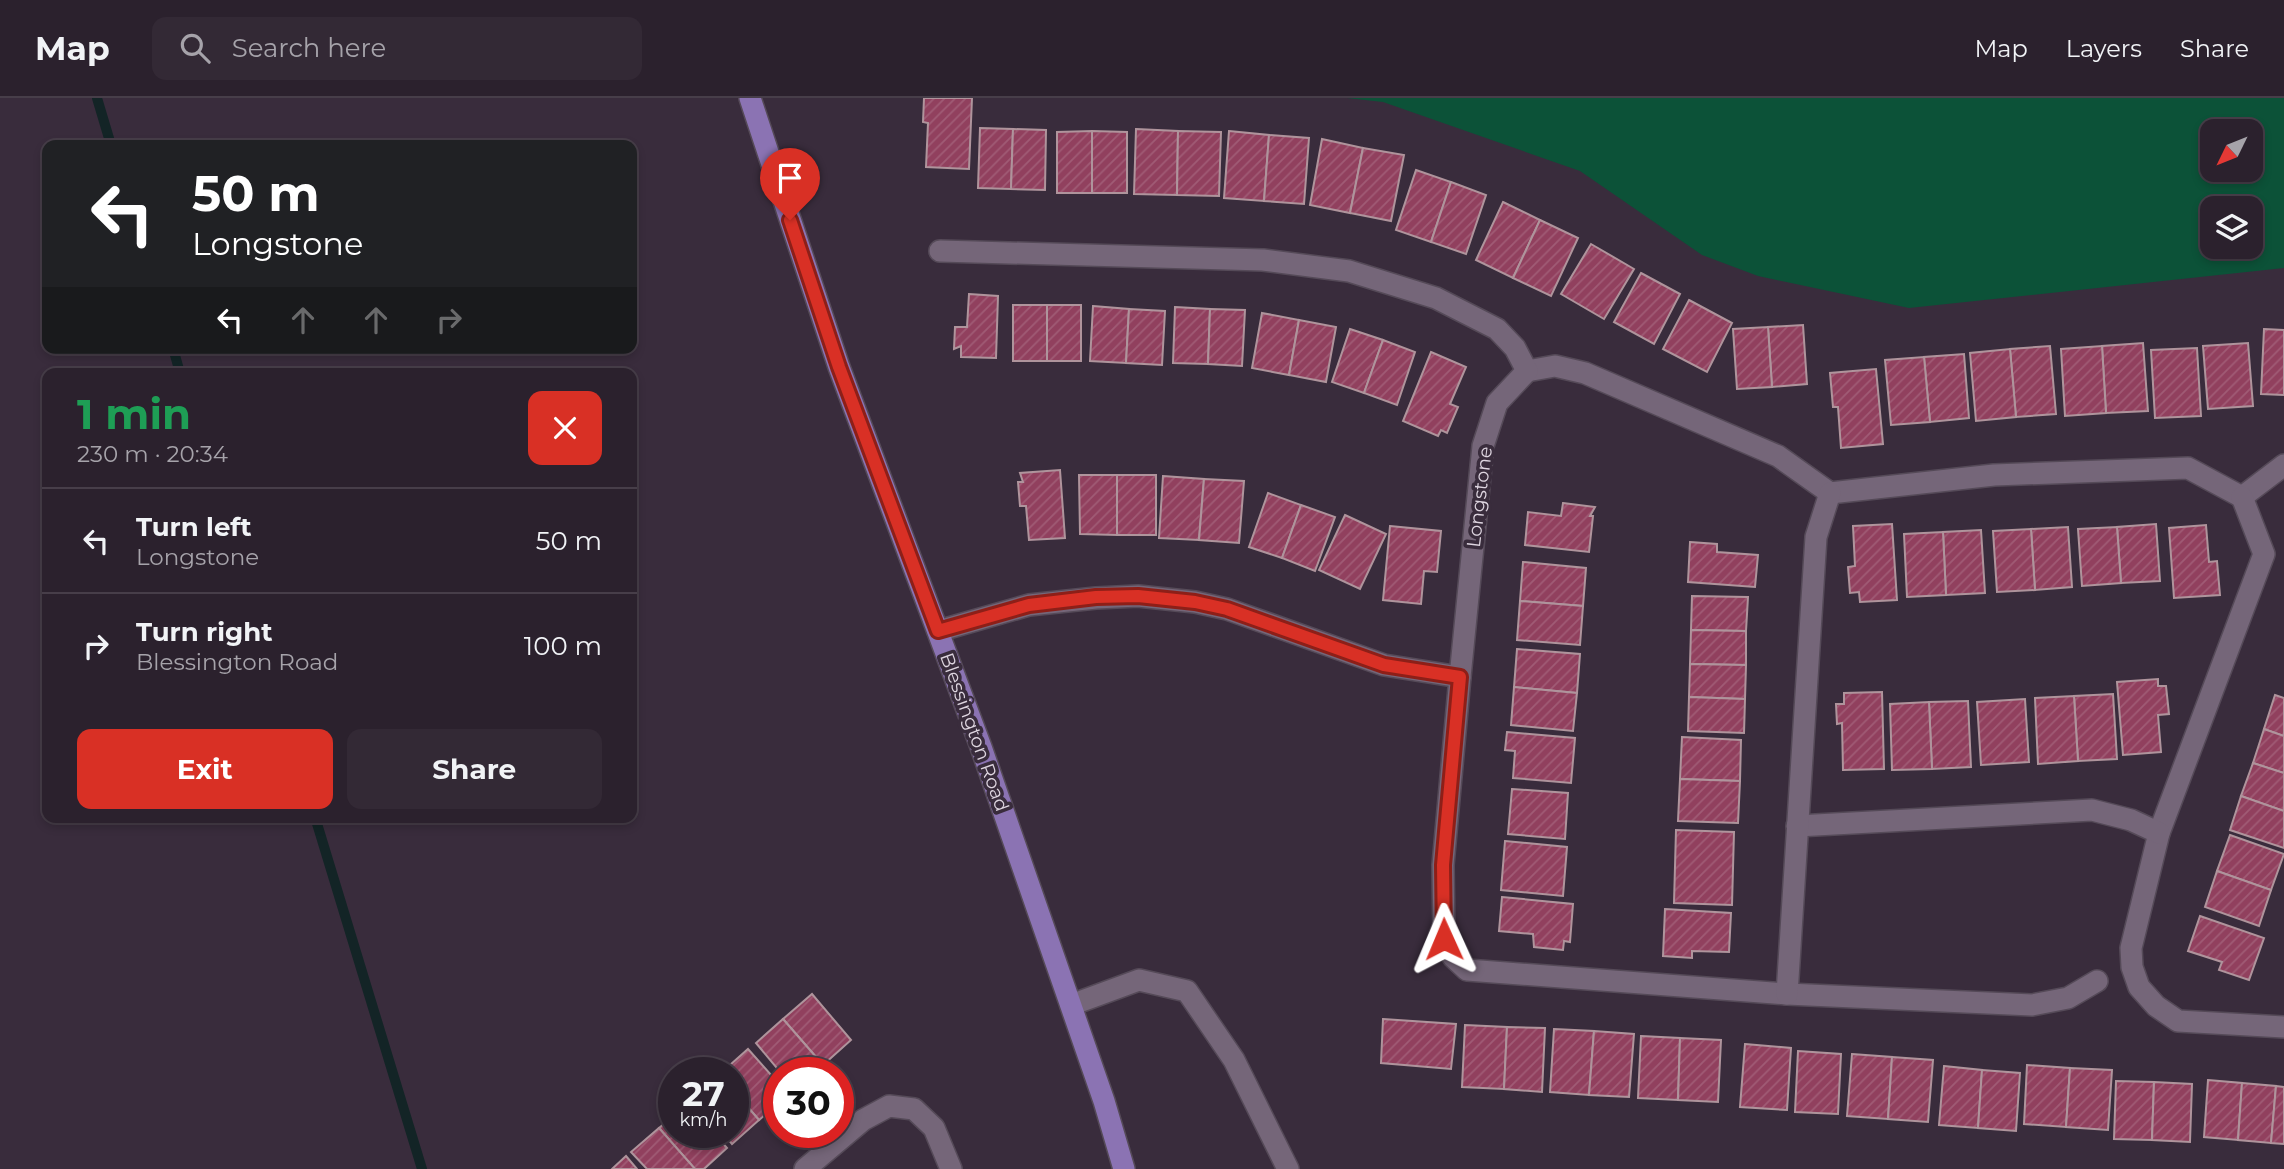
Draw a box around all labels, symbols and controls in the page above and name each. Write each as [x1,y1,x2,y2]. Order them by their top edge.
search box [152,17,642,80]
text: Map [35,28,110,68]
icon: search [176,29,214,67]
text: Search here [232,32,386,64]
text: Map [1974,34,2028,63]
text: Layers [2066,34,2142,63]
text: Share [2180,34,2249,63]
north arrow [2200,119,2263,182]
map controls [2200,119,2263,259]
pin [760,148,820,220]
icon: arrive [771,159,809,197]
text: 50 m [192,164,320,223]
icon: left [77,168,168,259]
button: layers [2200,196,2263,259]
text: Longstone [192,224,363,263]
icon: left [211,301,249,339]
icon: ahead [284,301,322,339]
icon: ahead [357,301,395,339]
icon: right [430,301,468,339]
text: 1 min [77,388,191,440]
button: close [528,391,602,465]
text: 230 m · 20:34 [77,440,228,468]
street label: Longstone [1462,445,1497,549]
text: Turn left [136,511,252,543]
icon: left [77,522,115,560]
text: 50 m [536,525,602,557]
text: Longstone [136,543,259,571]
text: Turn right [136,616,272,648]
icon: right [77,627,115,665]
text: 100 m [524,630,602,662]
text: Blessington Road [136,648,338,676]
street label: Blessington Road [935,650,1014,815]
button: Exit [77,729,333,809]
button: Share [347,729,602,809]
position arrow [1407,902,1481,976]
speed limit sign: 30 [763,1057,854,1148]
text: 27 [682,1072,725,1115]
text: km/h [679,1109,728,1131]

